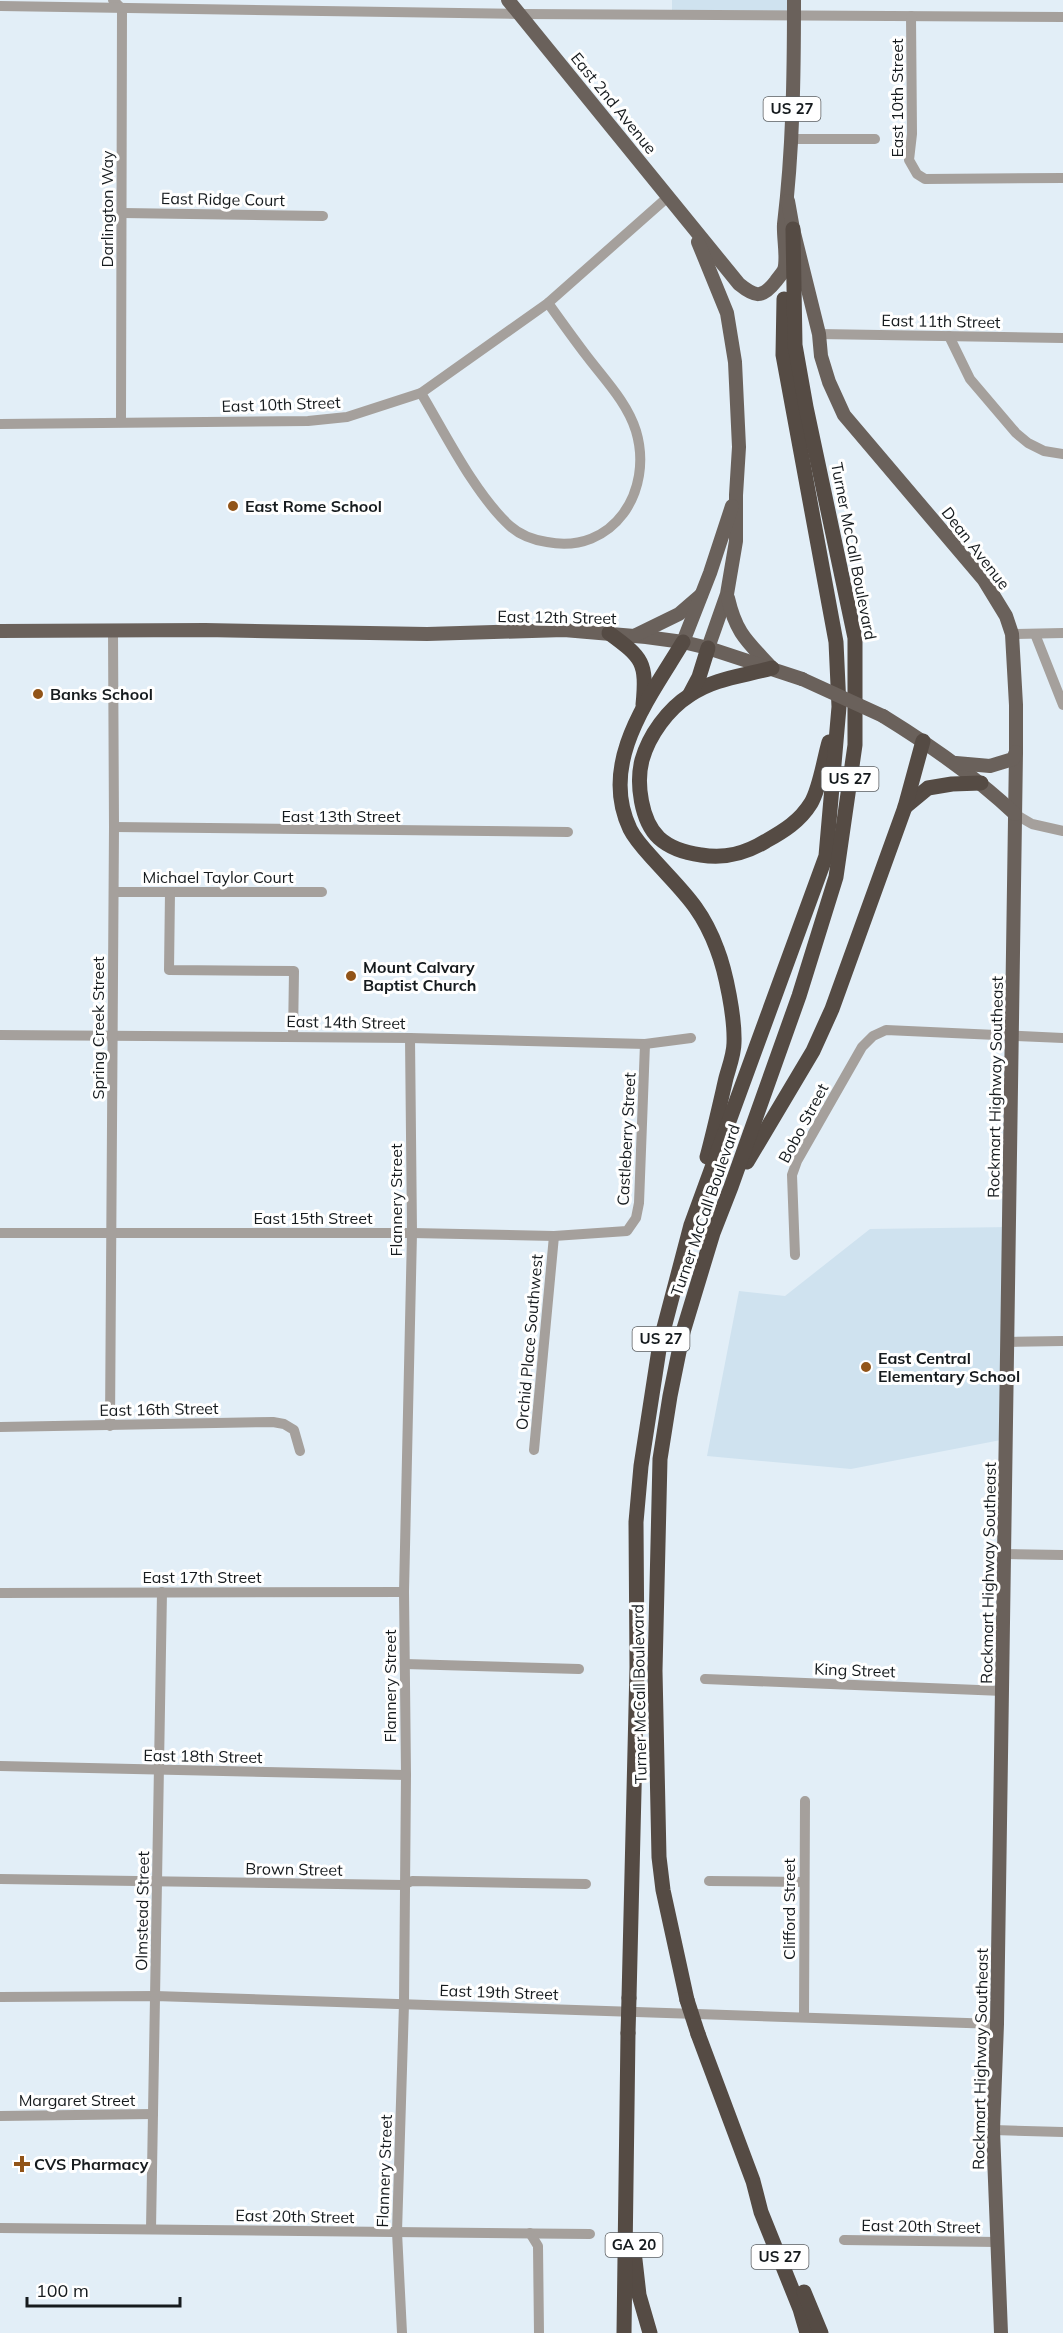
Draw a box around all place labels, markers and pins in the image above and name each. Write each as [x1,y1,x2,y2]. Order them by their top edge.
place label: East Rome School [245,496,382,516]
marker: East Rome School [226,499,240,513]
place label: Banks School [50,684,153,704]
marker: Banks School [31,687,45,701]
place label: Mount Calvary Baptist Church [363,957,476,995]
marker: Mount Calvary Baptist Church [344,969,358,983]
place label: East Central Elementary School [878,1348,1020,1386]
marker: East Central Elementary School [859,1360,873,1374]
place label: CVS Pharmacy [34,2154,149,2174]
marker: CVS Pharmacy [15,2157,29,2171]

